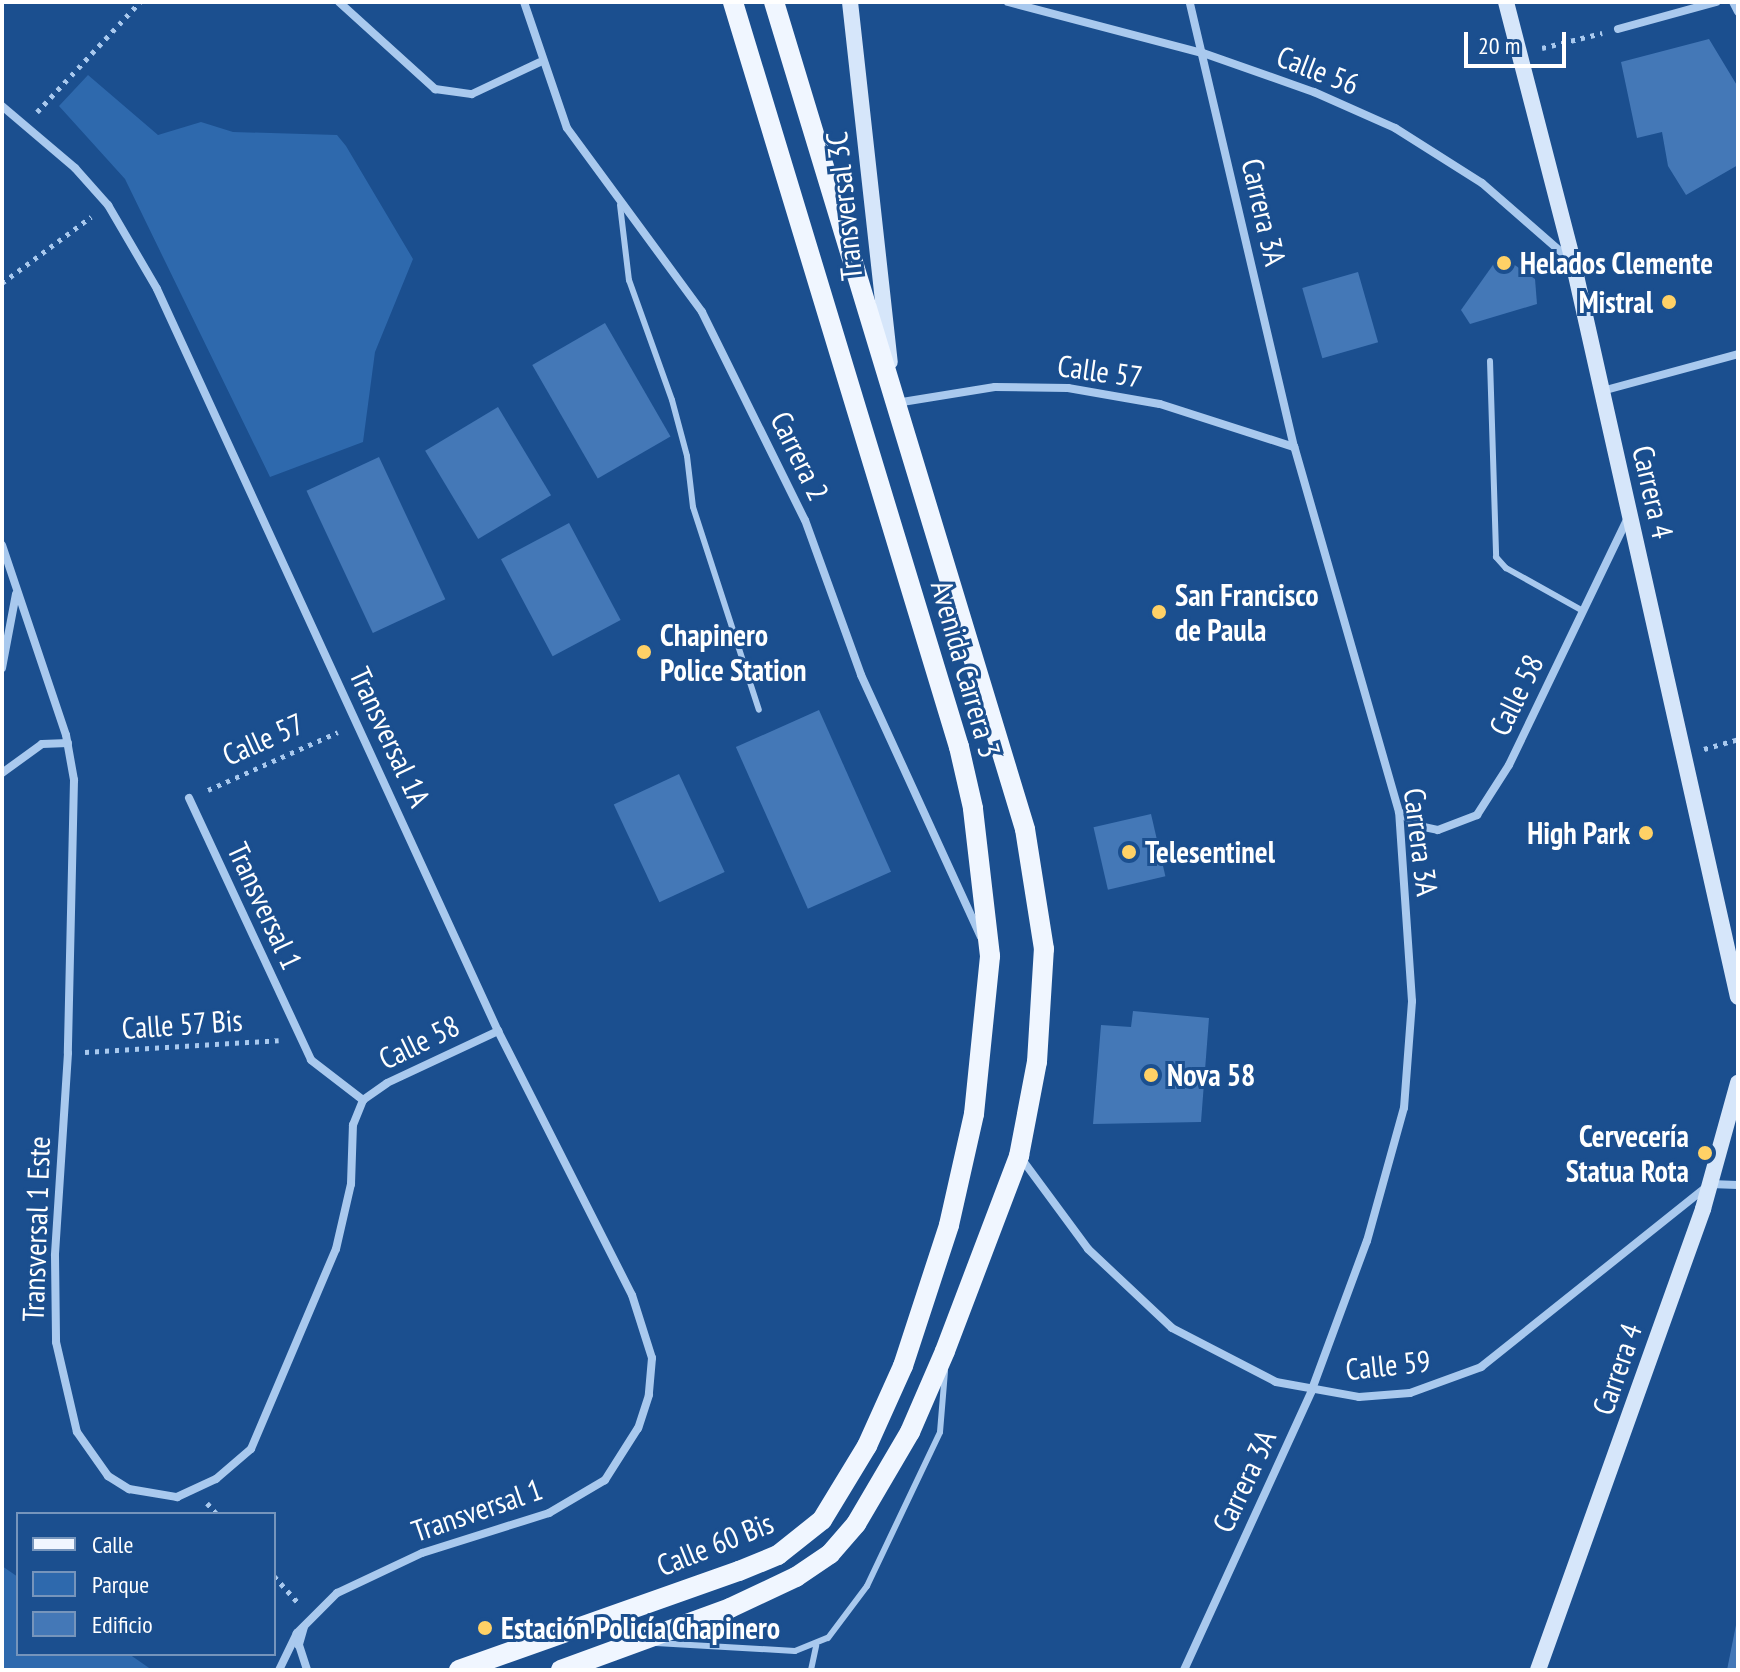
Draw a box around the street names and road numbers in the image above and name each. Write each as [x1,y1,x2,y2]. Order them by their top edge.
street label: Calle 56 [1272,38,1364,102]
street label: Transversal 3C [818,130,870,282]
street label: Carrera 3A [1234,155,1294,269]
street label: Calle 57 [1055,347,1145,395]
street label: Carrera 2 [763,406,837,506]
street label: Carrera 4 [1625,442,1681,542]
street label: Avenida Carrera 3 [924,576,1008,762]
street label: Calle 58 [1481,649,1551,741]
street label: Transversal 1A [342,662,438,812]
street label: Calle 57 [217,705,309,773]
street label: Carrera 3A [1397,786,1445,898]
street label: Transversal 1 [220,837,310,975]
street label: Calle 57 Bis [120,1002,244,1046]
street label: Calle 58 [373,1007,465,1077]
street label: Transversal 1 Este [15,1136,57,1322]
street label: Carrera 4 [1585,1319,1649,1419]
street label: Calle 59 [1344,1343,1432,1387]
street label: Carrera 3A [1205,1424,1283,1538]
street label: Transversal 1 [407,1471,547,1549]
street label: Calle 60 Bis [652,1504,778,1584]

